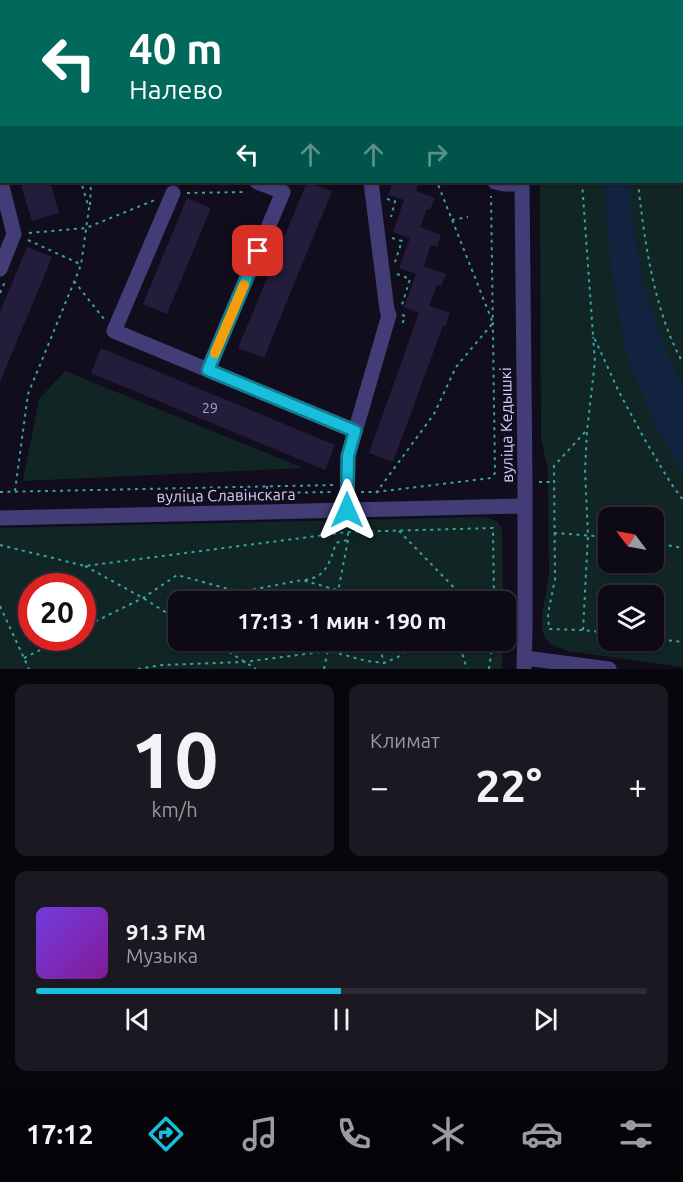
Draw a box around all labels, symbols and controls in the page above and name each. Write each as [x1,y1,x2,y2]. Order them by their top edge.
icon: left [30,24,108,102]
text: 40 m [129,25,223,72]
text: Налево [129,74,223,104]
icon: left [231,138,264,171]
icon: ahead [294,138,327,171]
icon: ahead [357,138,390,171]
icon: right [420,138,453,171]
pin [232,225,283,276]
icon: arrive [241,234,274,267]
street label: вуліца Кедышкі [496,367,516,483]
house number: 29 [202,400,218,416]
position arrow [315,478,379,542]
street label: вуліца Славінскага [156,485,296,505]
north arrow [598,507,664,573]
map controls [598,507,664,651]
speed limit sign: 20 [18,573,96,651]
button: layers [598,585,664,651]
text: 17:13 · 1 мин · 190 m [238,608,446,633]
text: 10 [131,715,218,803]
text: Климат [370,729,440,752]
text: 22° [475,760,542,811]
text: − [370,768,389,805]
text: + [628,768,647,805]
text: km/h [151,798,198,821]
text: 91.3 FM [126,919,206,944]
text: Музыка [126,944,198,967]
icon: previous [121,1003,154,1036]
icon: pause [325,1003,358,1036]
icon: next [529,1003,562,1036]
icon: directions [145,1113,187,1155]
icon: music [239,1113,281,1155]
icon: phone [333,1113,375,1155]
icon: climate [427,1113,469,1155]
icon: car [521,1113,563,1155]
icon: filters [615,1113,657,1155]
text: 17:12 [26,1119,94,1149]

